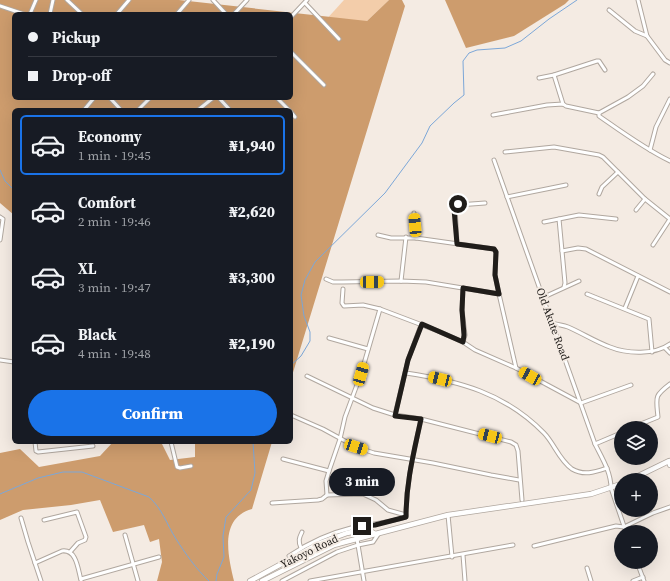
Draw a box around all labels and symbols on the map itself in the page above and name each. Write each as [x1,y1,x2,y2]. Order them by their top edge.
route start [449,195,467,213]
car [408,213,422,237]
car [360,276,384,288]
street label: Old Akute Road [532,286,573,363]
car [352,361,370,387]
car [517,365,543,387]
car [427,370,453,388]
car [477,427,503,445]
car [343,438,369,456]
callout: 3 min [329,468,395,496]
route end [353,517,371,535]
street label: Yakoyo Road [278,531,341,572]

